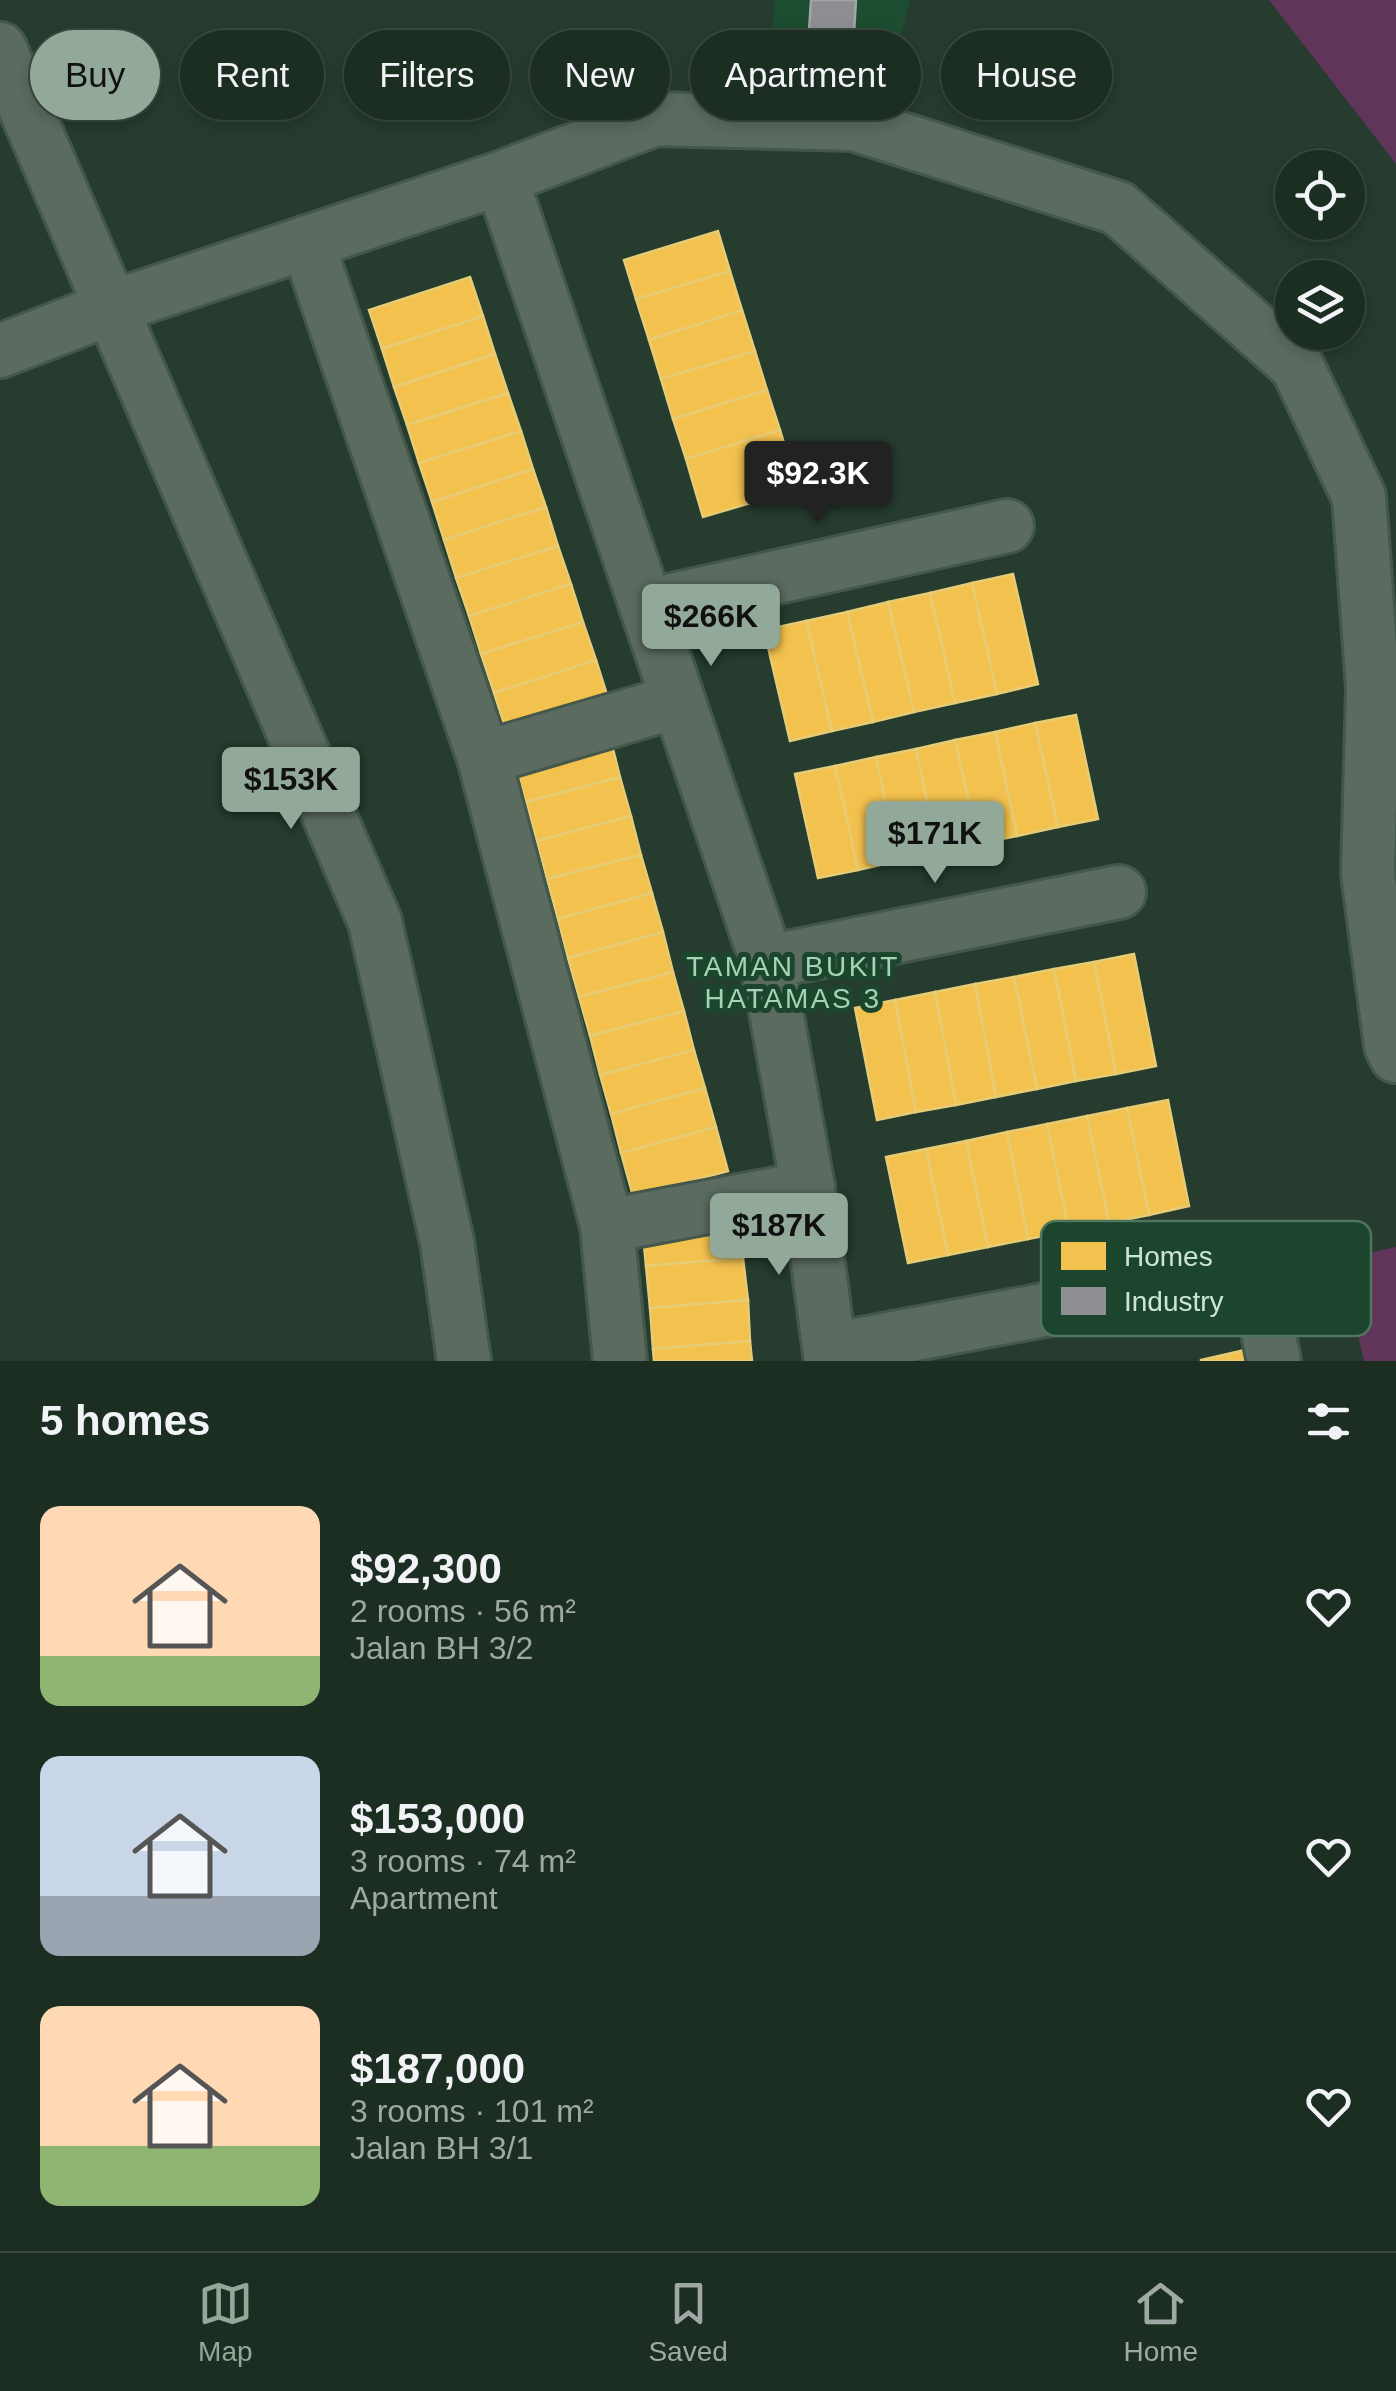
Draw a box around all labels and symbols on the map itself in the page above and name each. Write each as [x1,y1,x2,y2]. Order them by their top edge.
pin: $92.3K [737,441,899,526]
pin: $266K [641,584,781,669]
pin: $153K [221,747,361,832]
pin: $171K [865,801,1005,886]
district label: TAMAN BUKIT HATAMAS 3 [686,951,900,1014]
pin: $187K [709,1193,849,1278]
legend [1041,1221,1371,1336]
text: Homes [1124,1241,1213,1272]
text: Industry [1124,1286,1224,1317]

